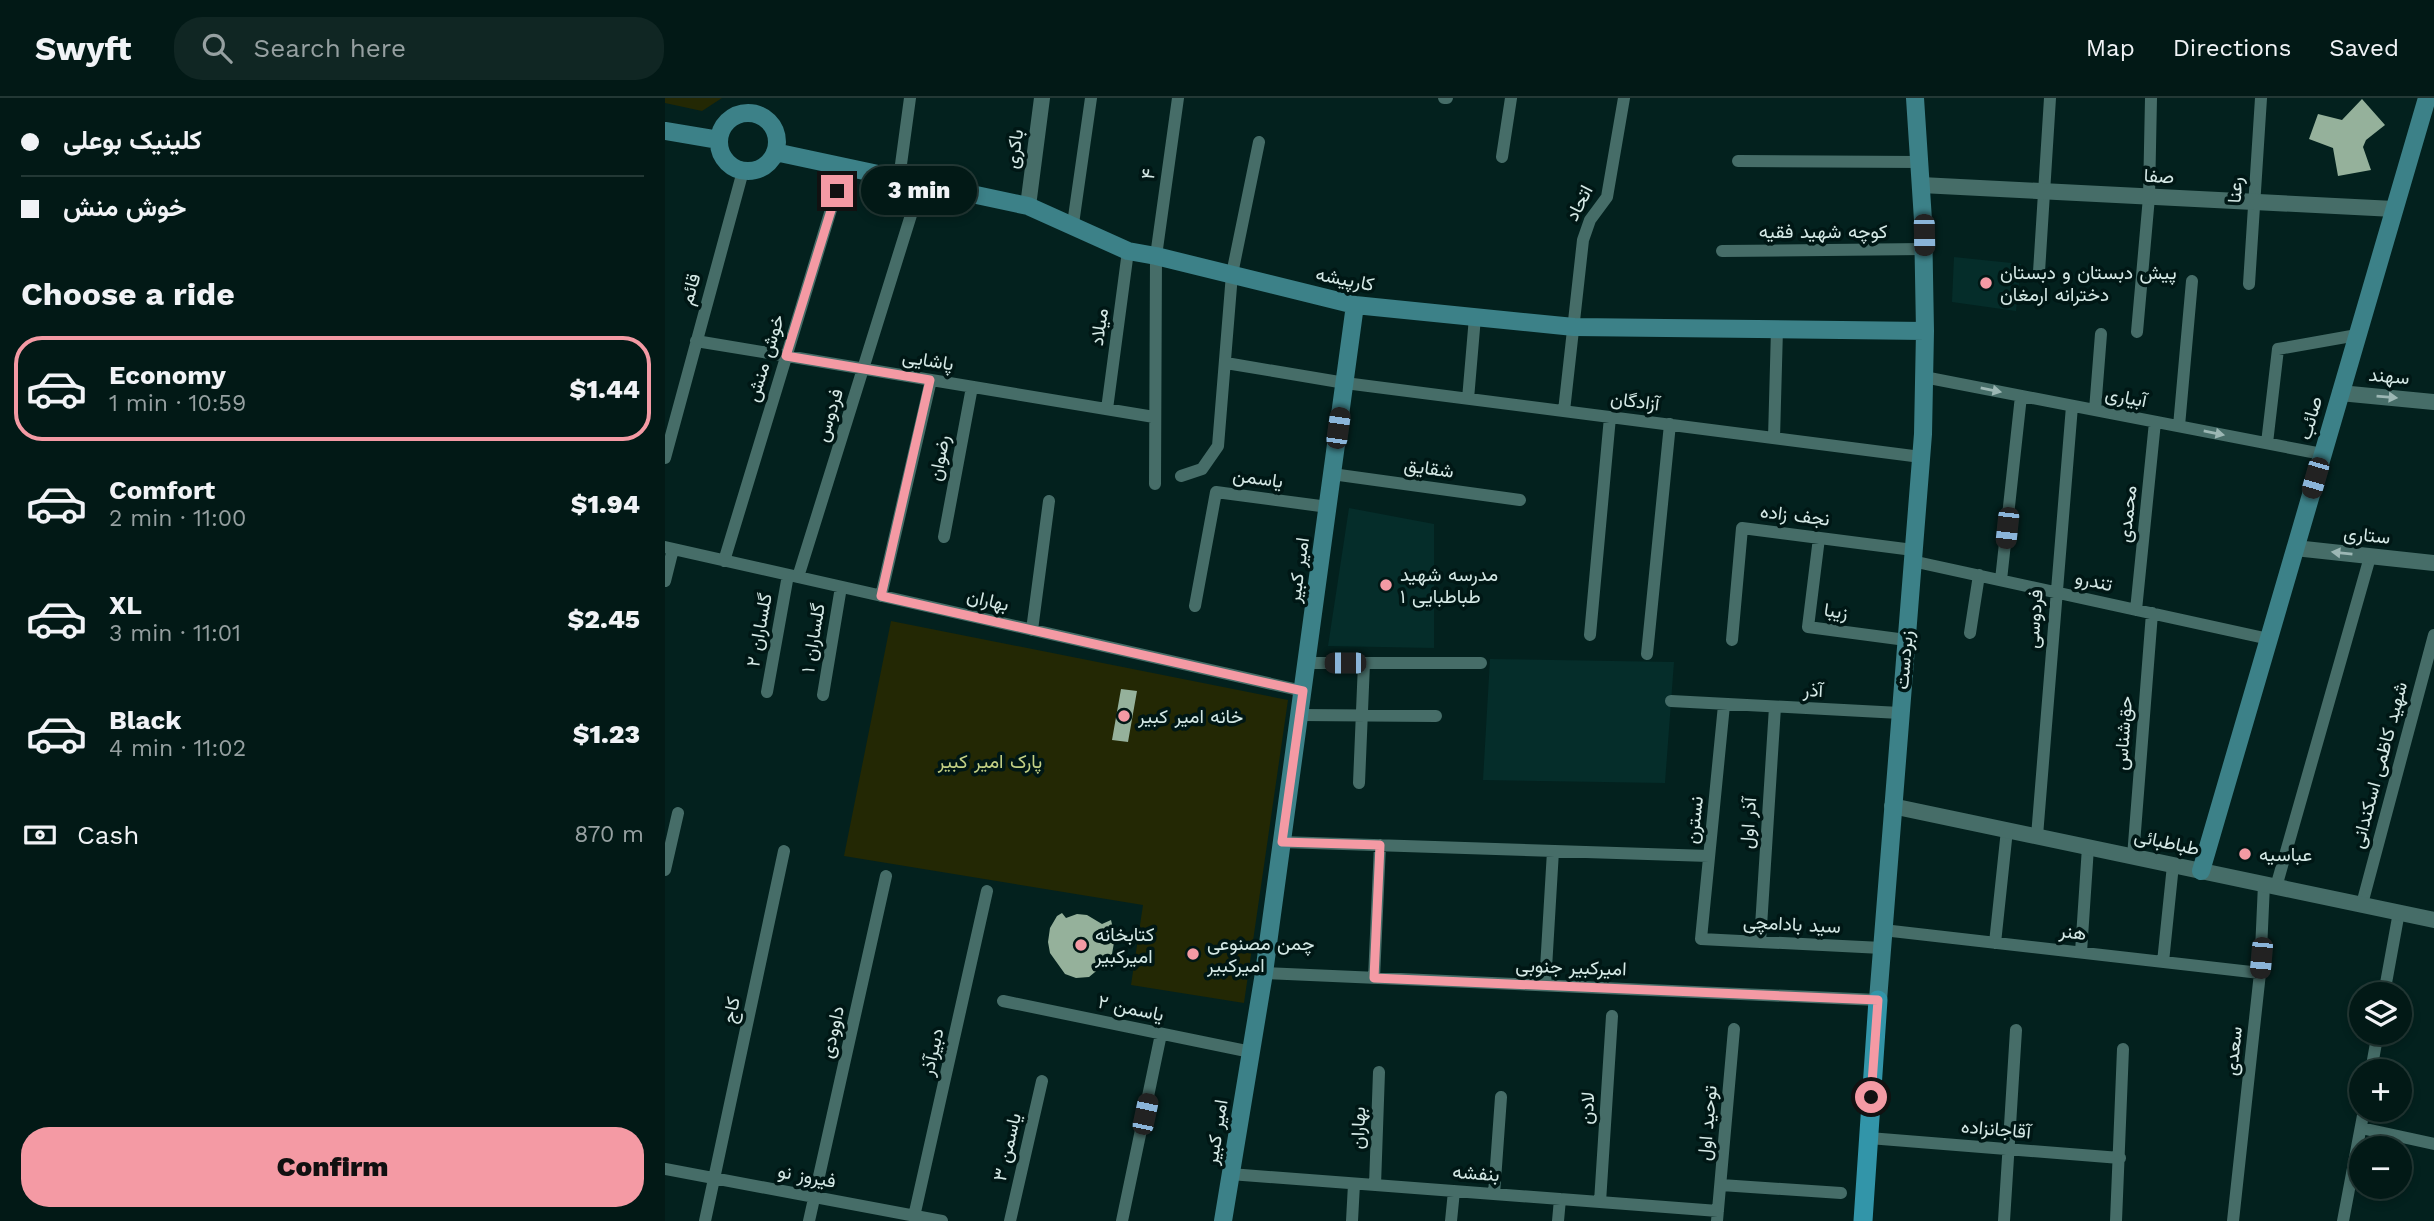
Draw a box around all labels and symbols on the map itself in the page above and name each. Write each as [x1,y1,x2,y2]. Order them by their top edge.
street label: باکری [1000,128,1028,170]
street label: صفا [2143,164,2175,188]
callout: 3 min [861,166,977,216]
street label: ۴ [1136,167,1160,181]
route end [821,175,853,207]
street label: رعنا [2223,176,2247,204]
street label: اتحاد [1560,181,1598,225]
car [1914,214,1935,256]
street label: کوچه شهید فقیه [1759,220,1887,245]
place label: پیش دبستان و دبستان دخترانه ارمغان [2000,261,2177,306]
street label: کارپیشه [1313,262,1376,298]
street label: قائم [675,271,706,308]
marker: پیش دبستان و دبستان دخترانه ارمغان [1978,275,1994,291]
street label: میلاد [1085,307,1113,347]
street label: خوش منش [741,312,789,404]
street label: پاشایی [900,345,955,377]
street label: سهند [2368,363,2410,389]
street label: آبیاری [2103,382,2150,413]
one-way arrow [1980,385,2002,396]
street label: فردوس [810,386,848,444]
street label: آزادگان [1609,387,1662,416]
one-way arrow [2376,392,2398,403]
street label: صائب [2293,394,2327,442]
car [1325,406,1352,450]
one-way arrow [2203,428,2225,439]
street label: رضوان [923,433,955,483]
street label: شقایق [1403,453,1455,483]
car [2300,455,2331,501]
street label: یاسمن [1231,463,1285,493]
street label: محمدی [2113,484,2141,544]
street label: نجف زاده [1759,499,1831,531]
car [1995,506,2020,550]
street label: ستاری [2342,521,2392,549]
street label: امیر کبیر [1282,536,1314,605]
one-way arrow [2331,548,2353,559]
place label: مدرسه شهید طباطبایی ۱ [1400,563,1498,608]
street label: تندرو [2073,566,2115,596]
marker: مدرسه شهید طباطبایی ۱ [1378,577,1394,593]
street label: بهاران [965,584,1011,616]
street label: فردوسی [2020,589,2048,649]
street label: گلساران ۲ [741,591,777,669]
street label: زیبا [1823,598,1849,624]
street label: گلساران ۱ [796,602,830,674]
street label: زبردست [1890,629,1918,691]
car [1325,653,1367,674]
street label: آذر [1801,678,1825,702]
street label: شهید کاظمی اسکندانی [2346,679,2412,851]
street label: حق‌شناس [2109,695,2137,771]
place label: خانه امیر کبیر [1137,705,1243,728]
marker: خانه امیر کبیر [1116,708,1132,724]
park label: پارک امیر کبیر [937,750,1042,775]
street label: نسترن [1680,795,1708,845]
street label: آذر اول [1735,795,1761,849]
street label: طباطبائی [2132,824,2202,860]
place label: عباسیه [2259,843,2312,866]
marker: عباسیه [2237,846,2253,862]
street label: سید بادامچی [1742,910,1842,940]
street label: هنر [2057,919,2088,945]
place label: کتابخانه امیرکبیر [1094,923,1154,968]
place label: چمن مصنوعی امیرکبیر [1206,932,1314,977]
car [2249,936,2274,980]
marker: کتابخانه امیرکبیر [1073,937,1089,953]
marker: چمن مصنوعی امیرکبیر [1185,946,1201,962]
street label: امیرکبیر جنوبی [1515,954,1627,980]
street label: یاسمن ۲ [1096,990,1166,1026]
street label: کاج [717,995,746,1025]
street label: داوودی [815,1004,849,1060]
street label: سعدی [2219,1025,2247,1077]
street label: دبیرآذر [915,1026,949,1079]
route start [1855,1081,1887,1113]
street label: توحید اول [1692,1084,1722,1162]
car [1131,1091,1160,1137]
street label: لادن [1574,1091,1600,1125]
street label: امیر کبیر [1199,1098,1233,1167]
street label: بهاران [1346,1106,1370,1150]
street label: یاسمن ۳ [988,1111,1026,1183]
street label: آقاجانزاده [1960,1114,2034,1144]
street label: فیروز نو [776,1159,838,1193]
street label: بنفشه [1452,1160,1500,1186]

